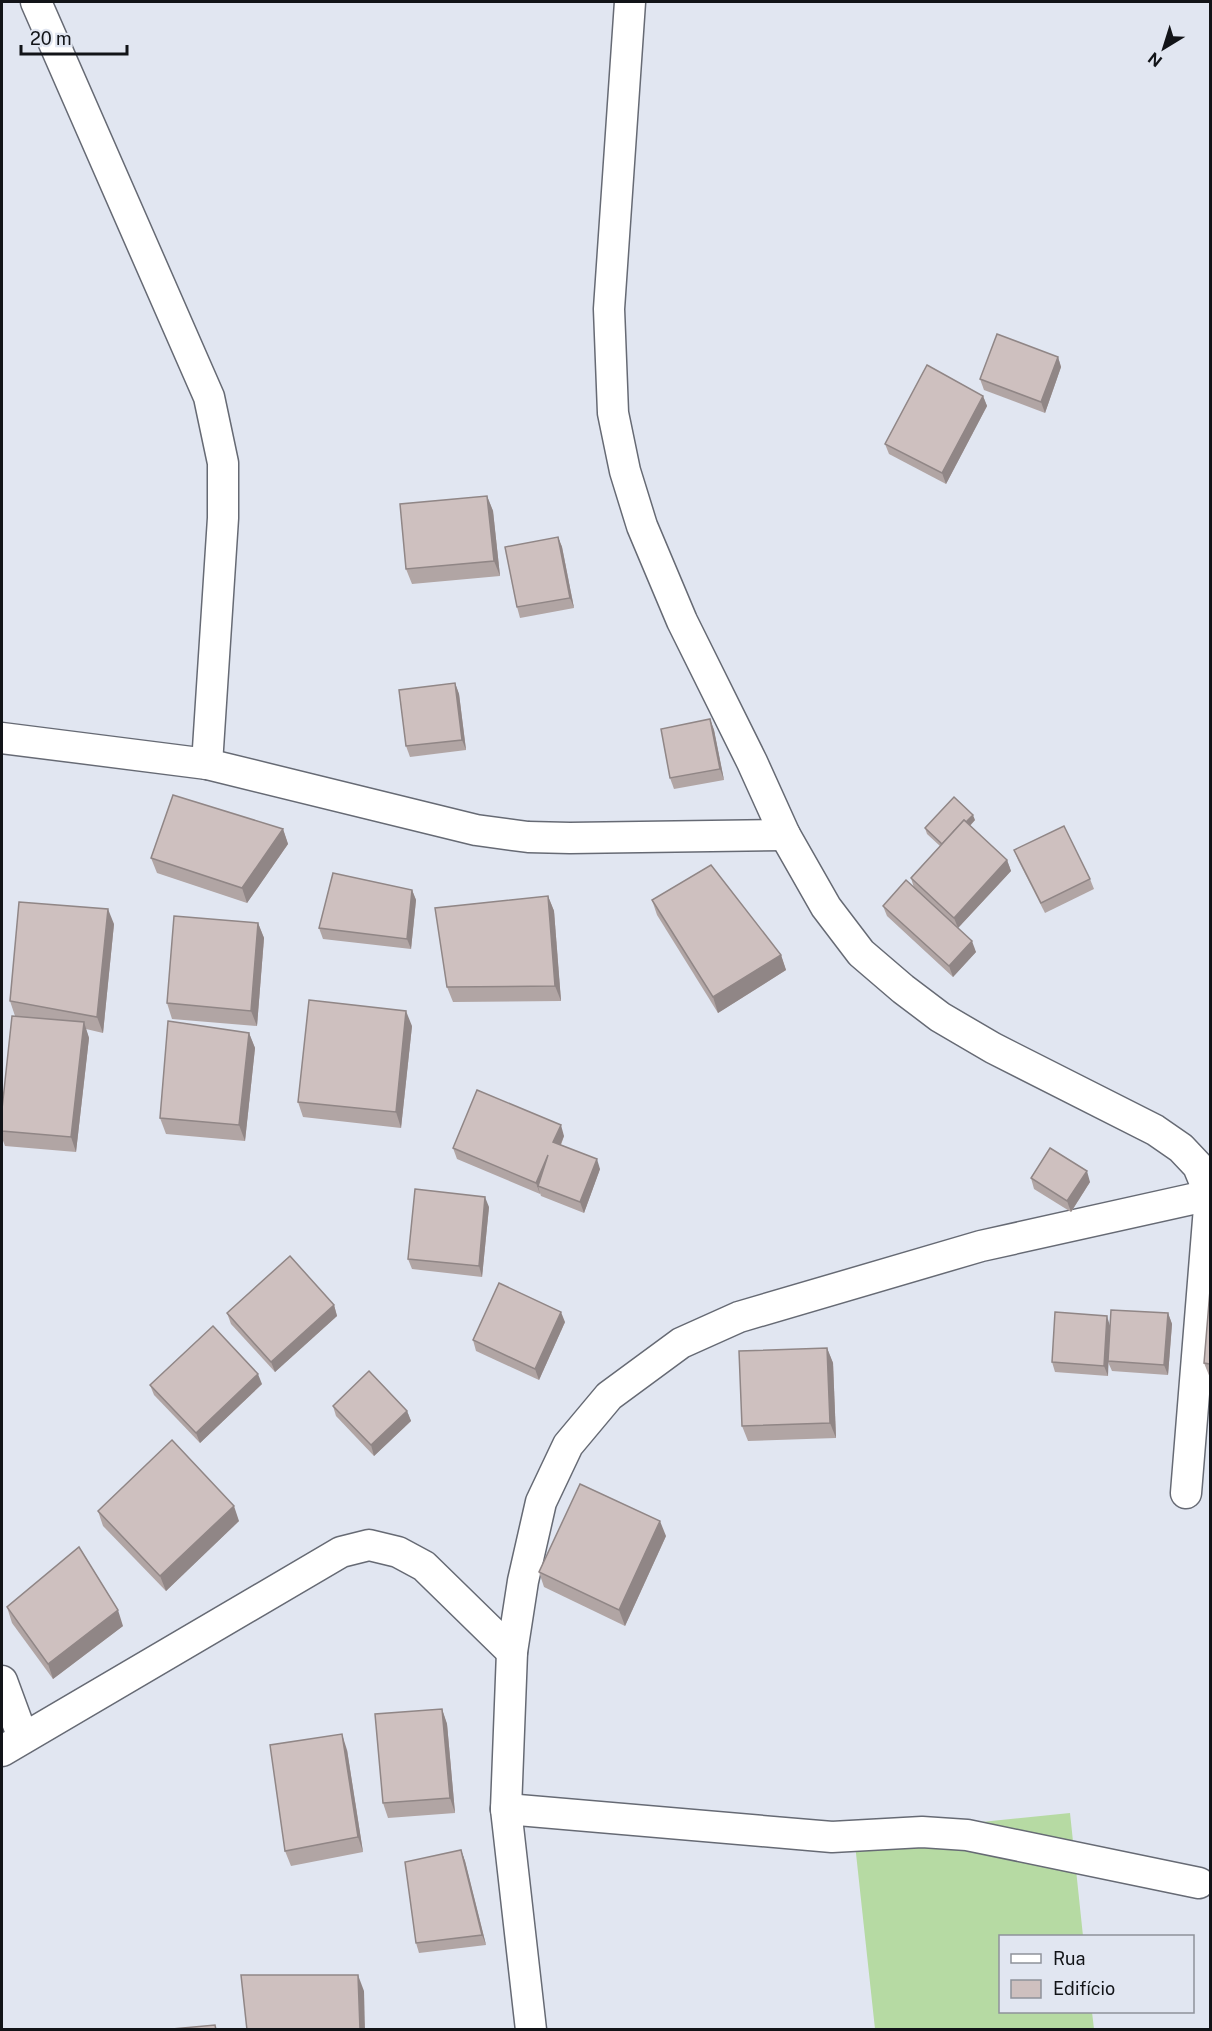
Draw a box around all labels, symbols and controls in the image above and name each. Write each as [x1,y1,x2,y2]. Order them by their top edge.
scale bar [21,18,128,56]
north arrow [1134,18,1194,78]
text: 20 m [30,28,72,49]
text: N [1144,48,1166,71]
legend [999,1935,1194,2013]
text: Rua [1053,1948,1085,1969]
text: Edifício [1053,1978,1115,1999]

